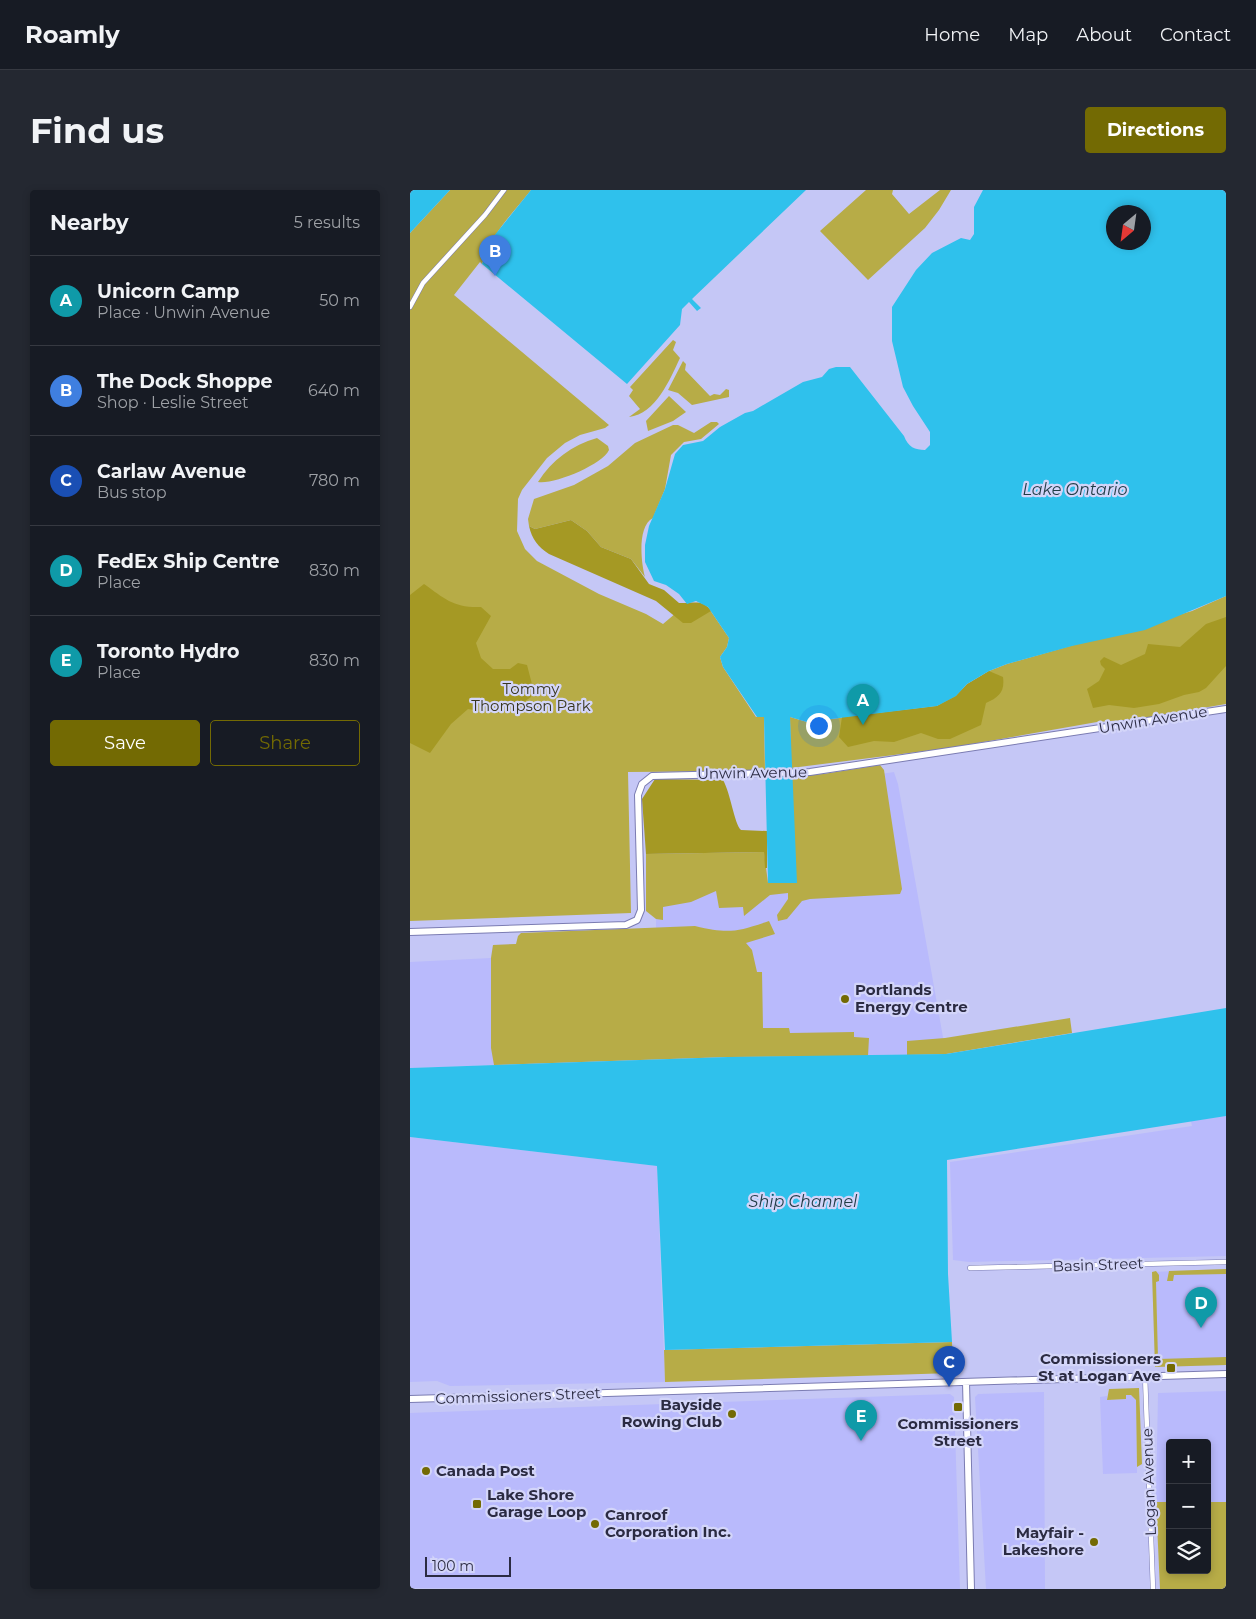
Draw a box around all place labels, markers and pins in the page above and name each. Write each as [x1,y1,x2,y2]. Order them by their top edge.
pin: B [479,235,511,276]
pin: A [847,684,879,725]
place label: Portlands Energy Centre [855,980,968,1016]
marker: Portlands Energy Centre [839,993,851,1005]
pin: D [1185,1287,1217,1328]
pin: C [933,1346,965,1387]
place label: Commissioners St at Logan Ave [1038,1349,1161,1385]
marker: Commissioners St at Logan Ave [1165,1362,1177,1374]
place label: Bayside Rowing Club [622,1395,722,1431]
pin: E [845,1400,877,1441]
marker: Commissioners Street [952,1401,964,1413]
marker: Bayside Rowing Club [726,1408,738,1420]
place label: Commissioners Street [898,1414,1019,1450]
place label: Canada Post [436,1461,535,1480]
marker: Canada Post [420,1465,432,1477]
place label: Lake Shore Garage Loop [487,1485,586,1521]
marker: Lake Shore Garage Loop [471,1498,483,1510]
place label: Canroof Corporation Inc. [605,1505,731,1541]
marker: Canroof Corporation Inc. [589,1518,601,1530]
place label: Mayfair - Lakeshore [1003,1523,1084,1559]
marker: Mayfair - Lakeshore [1088,1536,1100,1548]

